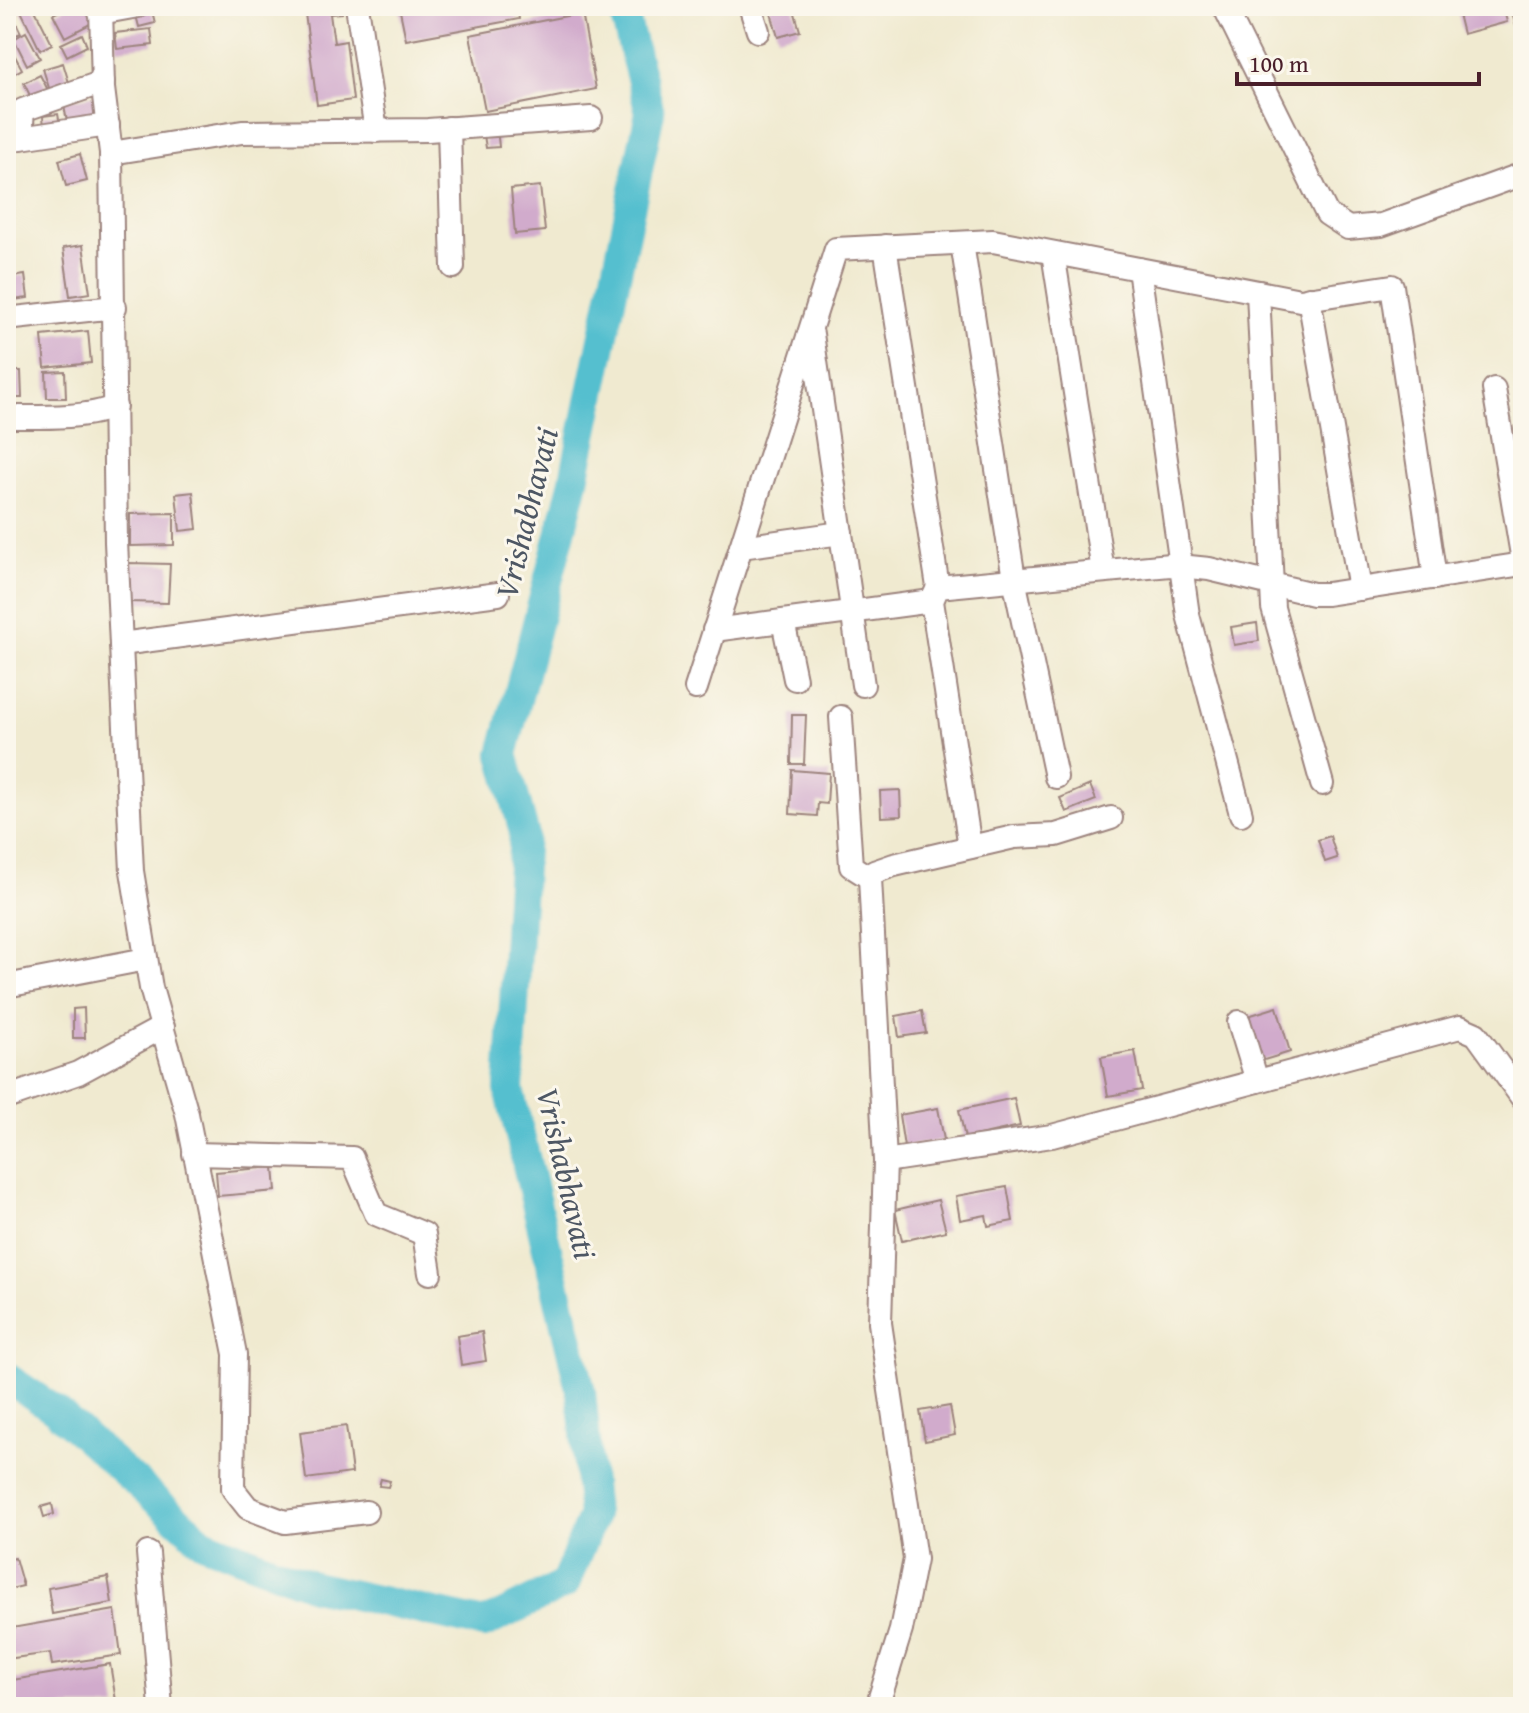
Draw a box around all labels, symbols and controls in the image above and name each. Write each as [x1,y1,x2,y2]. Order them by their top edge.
scale bar [1237,36,1479,86]
text: 100 m [1249,46,1309,81]
water label: Vrishabhavati [482,423,570,603]
water label: Vrishabhavati [524,1083,610,1263]

